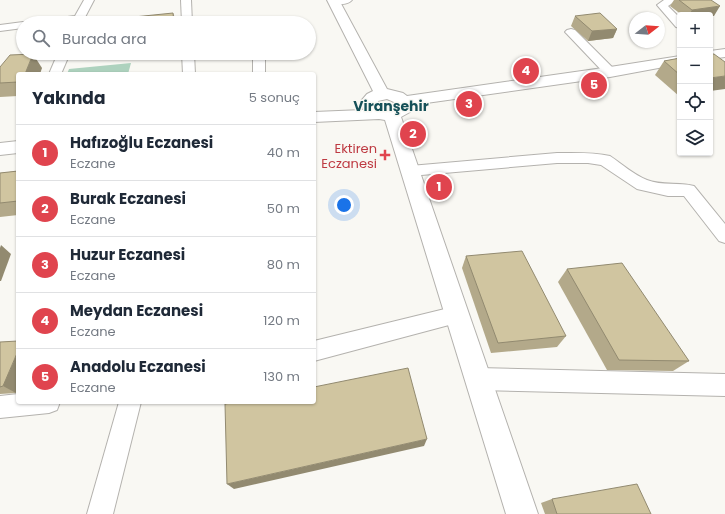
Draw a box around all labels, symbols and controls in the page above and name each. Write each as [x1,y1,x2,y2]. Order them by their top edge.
north arrow [629,12,665,48]
map controls [677,12,713,156]
button: + [677,12,713,48]
search box [16,16,316,60]
icon: search [30,27,52,49]
text: Burada ara [62,28,147,49]
button: − [677,48,713,84]
pin: 4 [513,56,539,86]
pin: 5 [581,70,607,100]
button: locate [677,84,713,120]
text: Yakında [32,86,105,110]
text: 5 sonuç [249,88,300,107]
pin: 3 [456,89,482,119]
district label: Viranşehir [353,96,429,116]
pin: 2 [400,119,426,149]
button: layers [677,120,713,156]
text: Hafızoğlu Eczanesi [70,132,213,153]
place label: Ektiren Eczanesi [321,139,377,173]
text: 1 [43,143,47,162]
text: 40 m [267,143,300,162]
marker: Ektiren Eczanesi [380,150,390,160]
text: Eczane [70,154,116,173]
pin: 1 [426,172,452,202]
text: Burak Eczanesi [70,188,186,209]
your location [334,195,354,215]
text: 2 [41,199,49,218]
text: 50 m [267,199,300,218]
text: Eczane [70,210,116,229]
text: Huzur Eczanesi [70,244,185,265]
text: 3 [41,255,49,274]
text: 80 m [267,255,300,274]
text: Eczane [70,266,116,285]
text: Meydan Eczanesi [70,300,203,321]
text: 4 [41,311,49,330]
text: 120 m [263,311,300,330]
text: Eczane [70,322,116,341]
text: Anadolu Eczanesi [70,356,206,377]
text: 5 [41,367,49,386]
text: 130 m [263,367,300,386]
text: Eczane [70,378,116,397]

